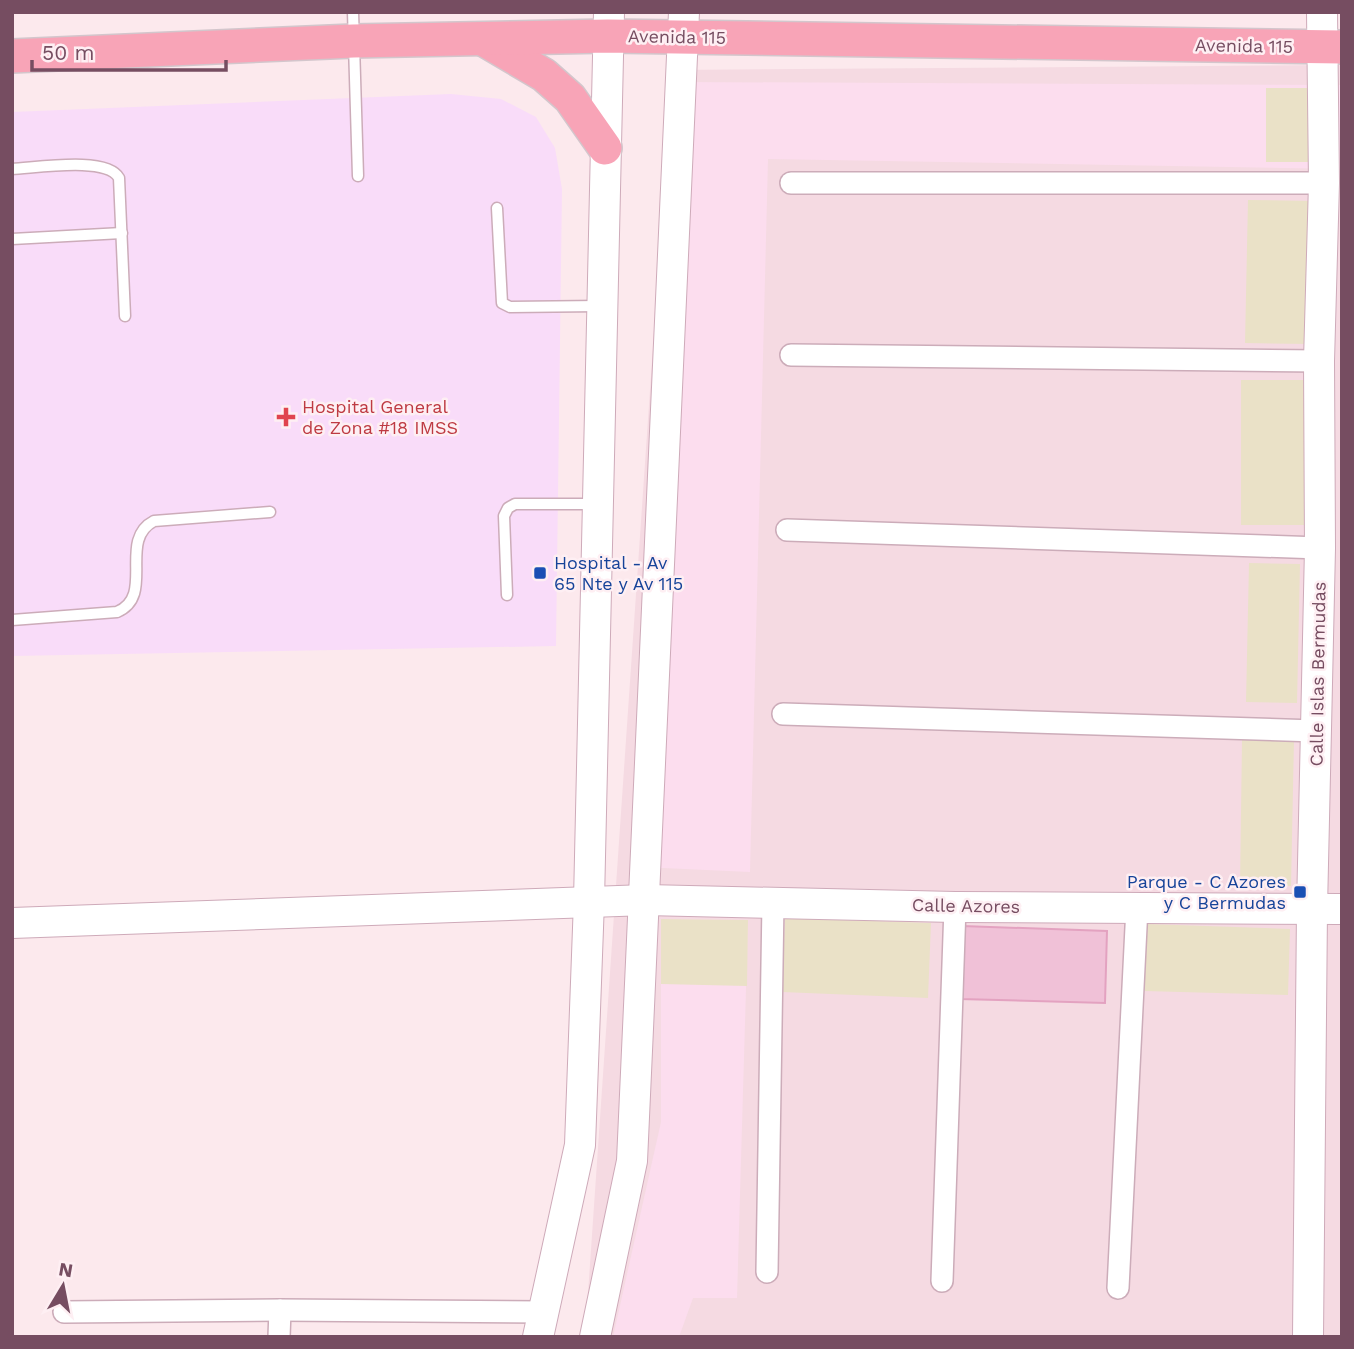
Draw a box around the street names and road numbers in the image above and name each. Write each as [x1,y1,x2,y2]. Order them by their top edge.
street label: Avenida 115 [628,25,726,48]
street label: Avenida 115 [1195,34,1293,57]
street label: Calle Islas Bermudas [1305,581,1330,767]
street label: Calle Azores [912,894,1020,917]

